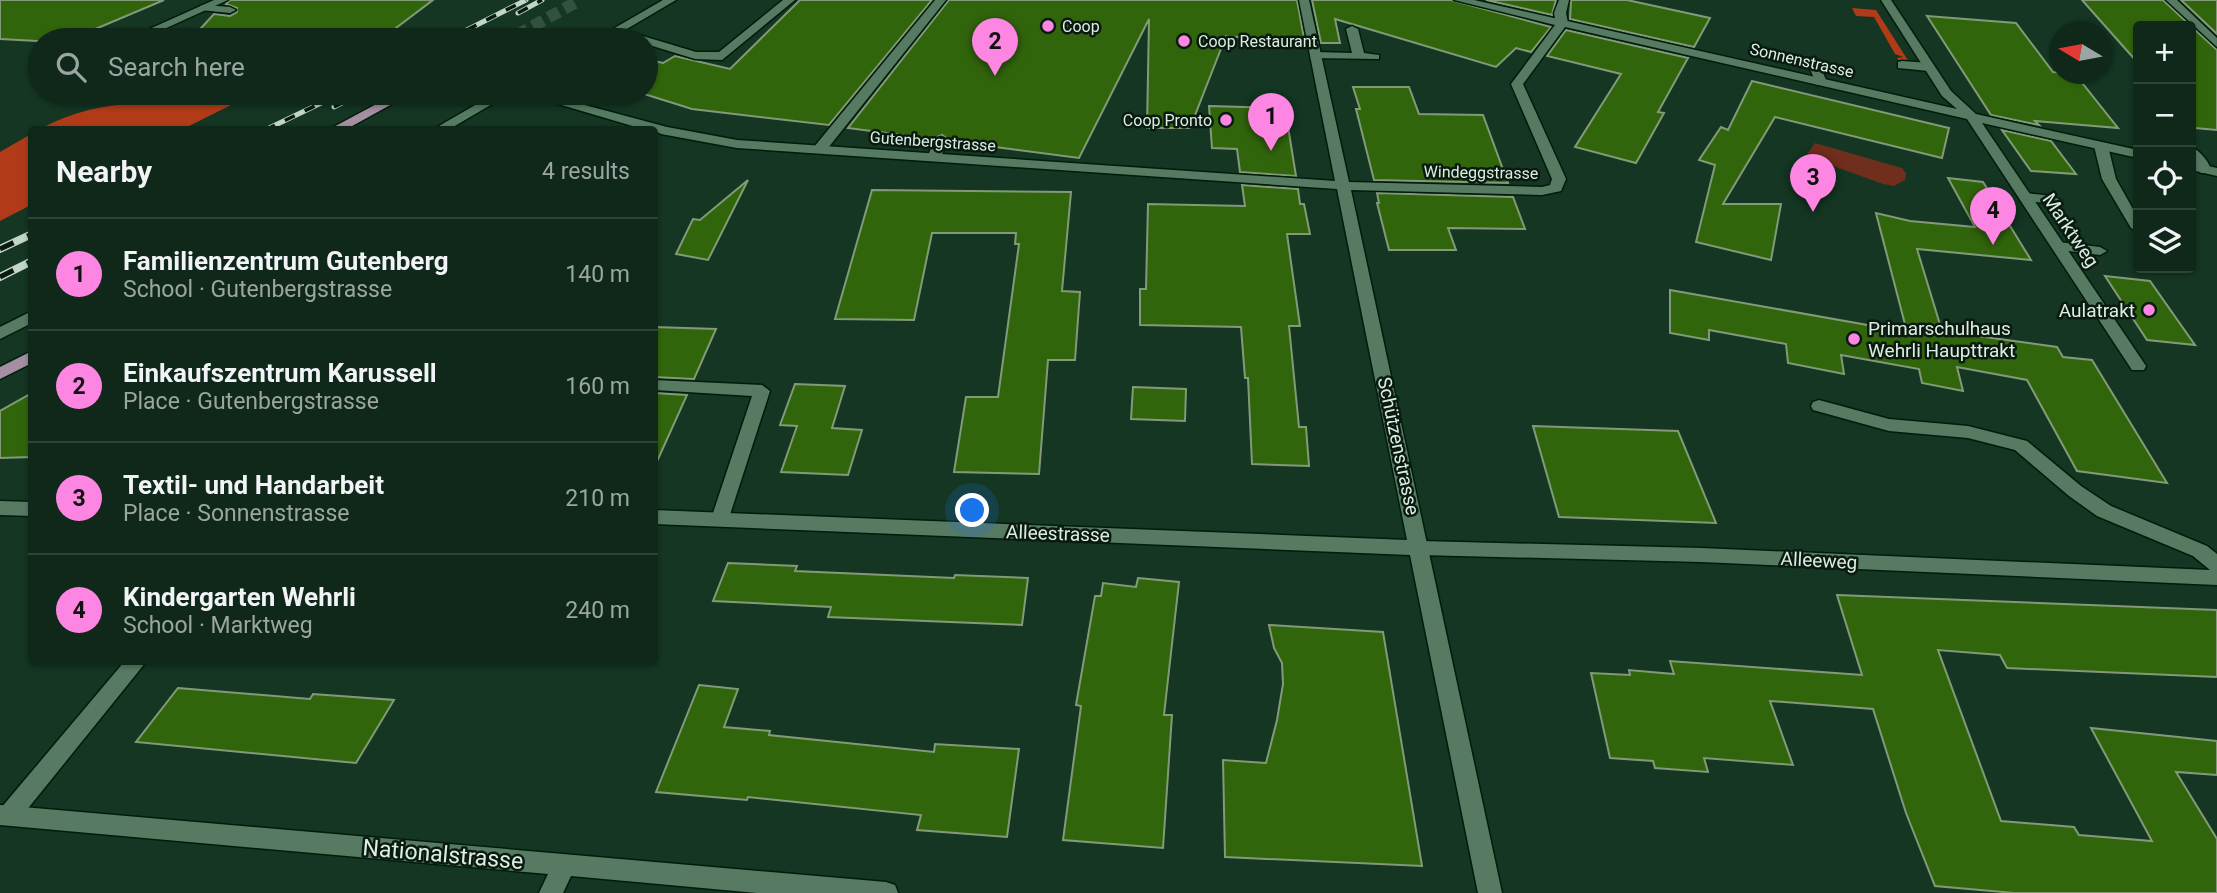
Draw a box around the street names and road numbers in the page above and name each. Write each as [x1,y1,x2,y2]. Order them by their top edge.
street label: Sonnenstrasse [1748,39,1856,82]
street label: Gutenbergstrasse [869,128,997,155]
street label: Windeggstrasse [1423,162,1538,183]
street label: Marktweg [2037,189,2104,272]
street label: Schützenstrasse [1373,375,1424,517]
street label: Alleestrasse [1006,520,1110,547]
street label: Alleeweg [1780,547,1858,574]
street label: Nationalstrasse [362,834,524,875]

